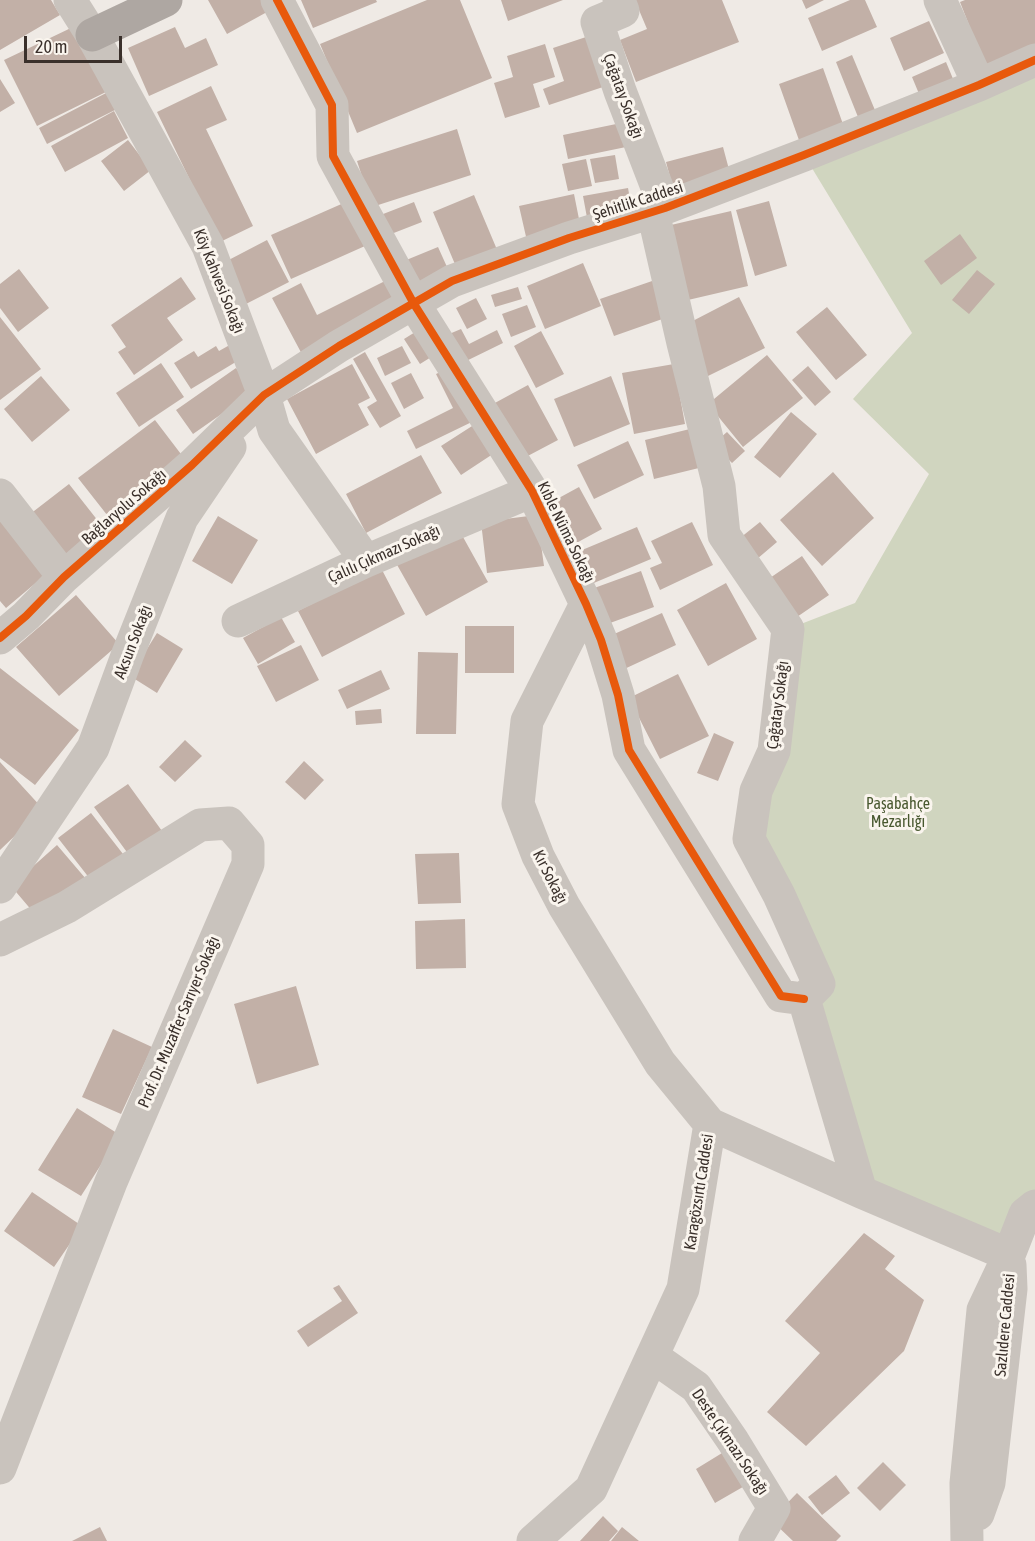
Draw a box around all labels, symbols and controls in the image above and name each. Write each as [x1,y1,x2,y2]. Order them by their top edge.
scale bar [27,24,124,62]
text: 20 m [35,36,67,57]
street label: Çağatay Sokağı [599,51,647,141]
street label: Şehitlik Caddesi [591,177,685,225]
street label: Köy Kahvesi Sokağı [189,226,249,336]
street label: Bağlaryolu Sokağı [78,465,170,549]
street label: Kıble Nüma Sokağı [533,478,599,586]
street label: Çalılı Çıkmazı Sokağı [325,521,443,587]
street label: Aksun Sokağı [110,602,156,682]
street label: Çağatay Sokağı [763,660,793,750]
park label: Paşabahçe Mezarlığı [866,794,930,832]
street label: Kır Sokağı [528,847,572,907]
street label: Prof. Dr. Muzaffer Sarıyer Sokağı [134,933,224,1111]
street label: Karagözsırtı Caddesi [680,1133,718,1251]
street label: Sazlıdere Caddesi [991,1273,1019,1377]
street label: Deste Çıkmazı Sokağı [687,1385,773,1499]

